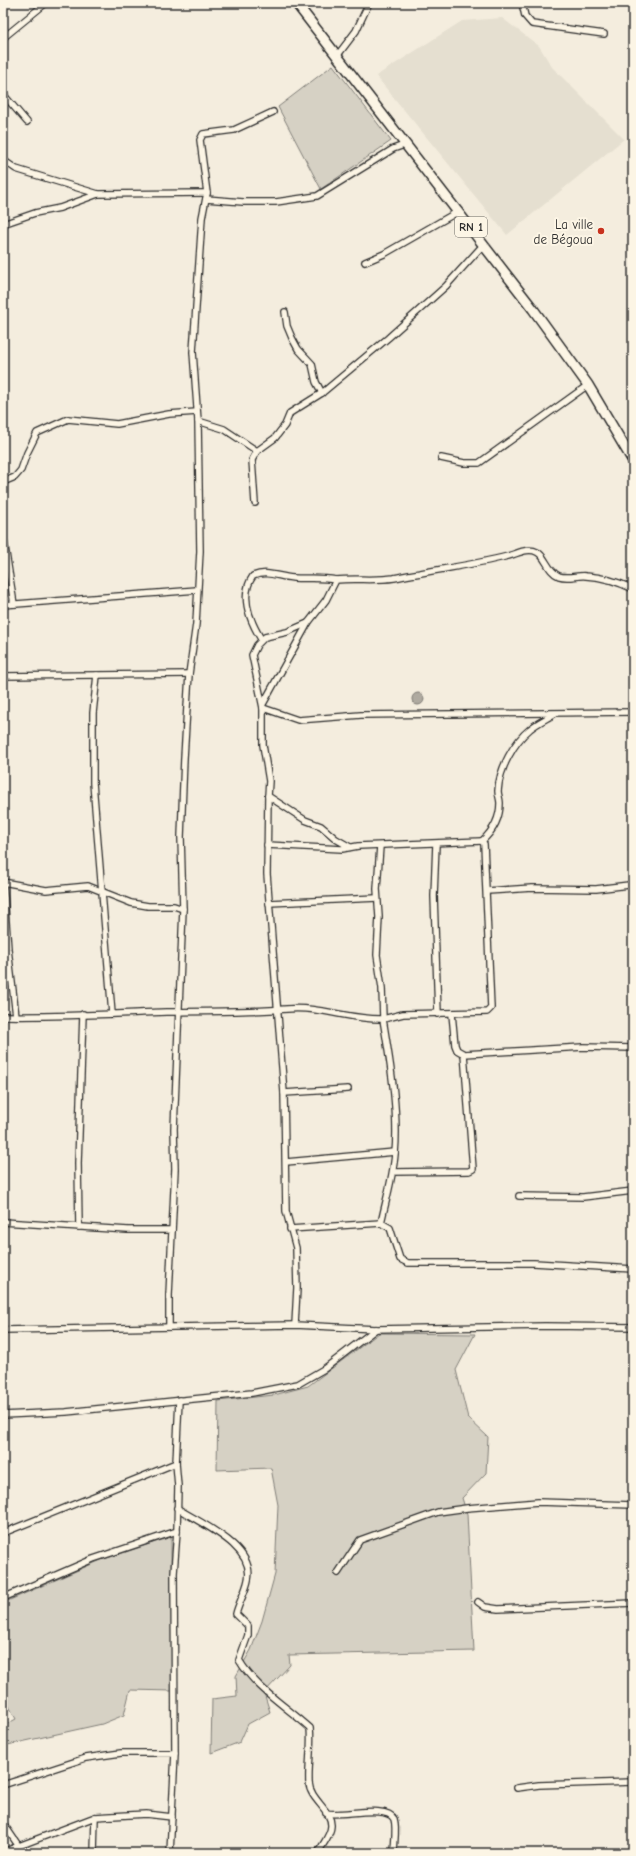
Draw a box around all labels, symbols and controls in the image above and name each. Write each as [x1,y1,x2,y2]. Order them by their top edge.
road number: RN 1 [455,217,487,237]
place label: La ville de Bégoua [534,217,593,247]
marker: La ville de Bégoua [596,226,606,236]

